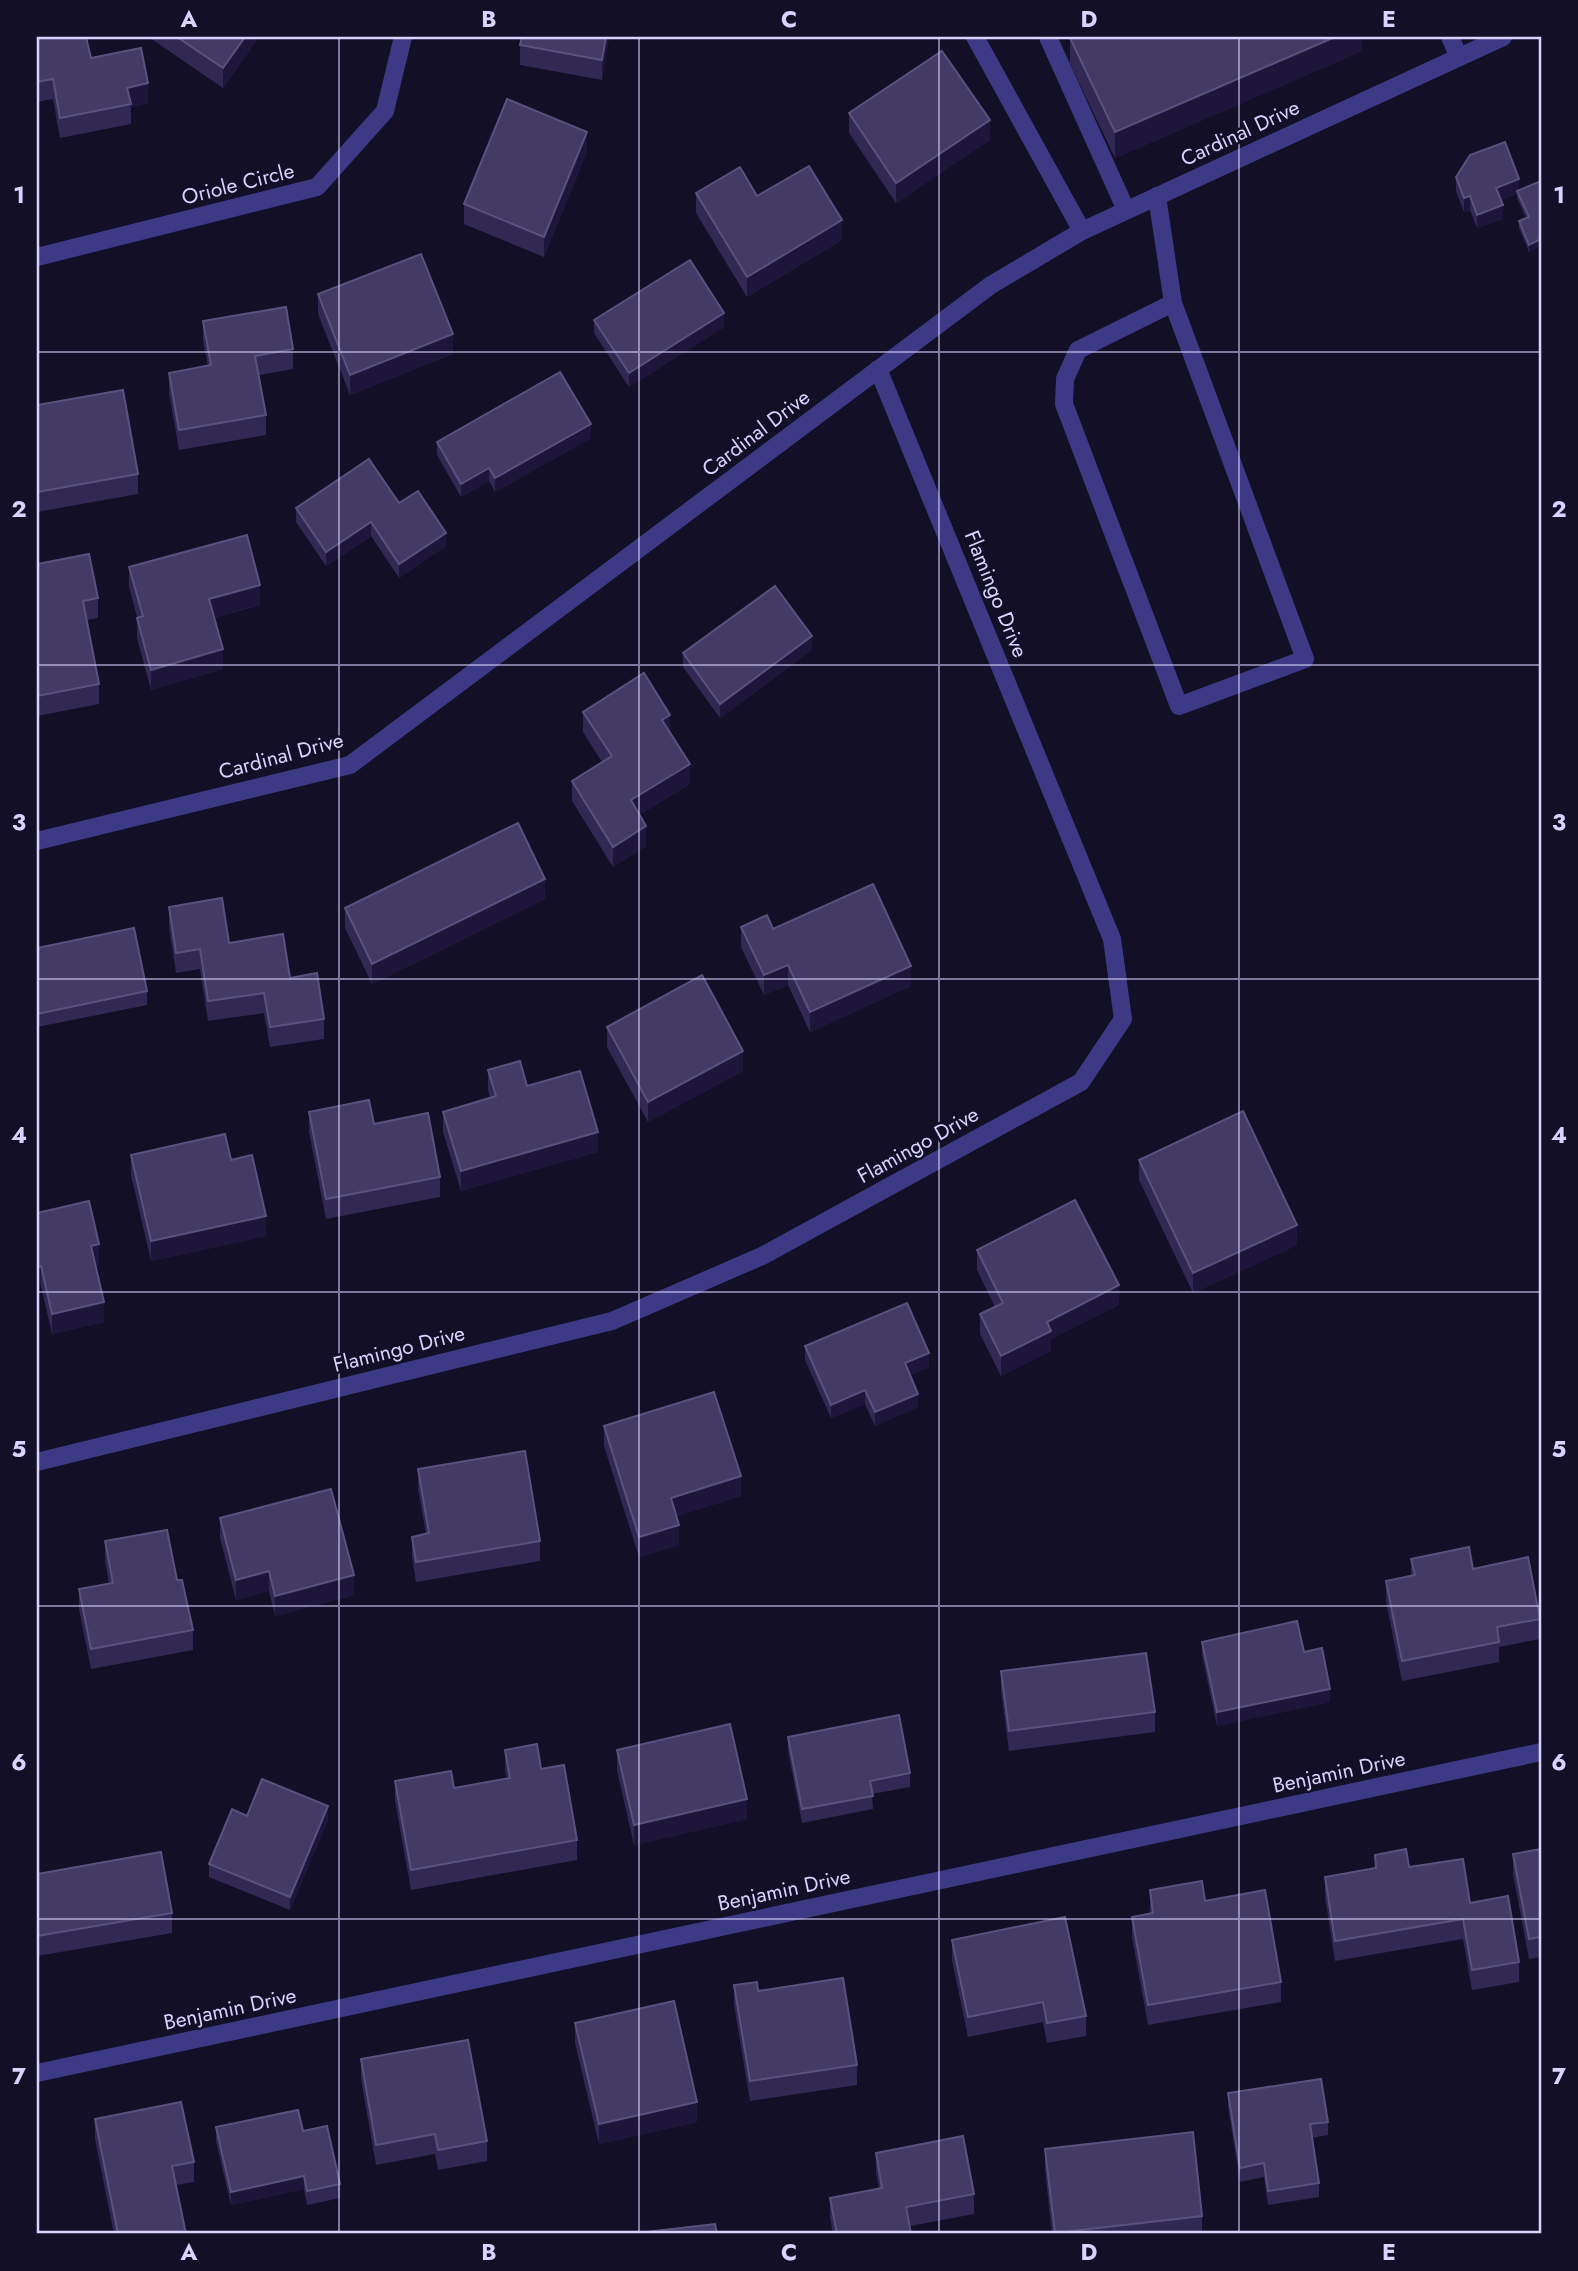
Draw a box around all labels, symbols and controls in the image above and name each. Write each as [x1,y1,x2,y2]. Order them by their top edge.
text: A [180,2,198,36]
text: B [481,2,497,36]
text: C [781,2,797,36]
text: D [1081,2,1098,36]
text: E [1382,2,1396,36]
street label: Cardinal Drive [1176,92,1305,174]
street label: Oriole Circle [179,155,298,212]
text: 1 [13,178,25,212]
text: 1 [1553,178,1565,212]
street label: Cardinal Drive [696,382,816,484]
text: 2 [11,492,27,526]
text: 2 [1551,492,1567,526]
street label: Flamingo Drive [957,526,1035,662]
street label: Cardinal Drive [215,725,347,787]
text: 3 [12,805,26,839]
text: 3 [1552,805,1566,839]
street label: Flamingo Drive [852,1099,984,1191]
text: 4 [11,1118,27,1152]
text: 4 [1551,1118,1567,1152]
street label: Flamingo Drive [330,1318,468,1380]
text: 5 [12,1432,26,1466]
text: 5 [1552,1432,1566,1466]
street label: Benjamin Drive [1270,1743,1408,1801]
text: 6 [11,1745,27,1779]
text: 6 [1551,1745,1567,1779]
street label: Benjamin Drive [715,1861,853,1919]
street label: Benjamin Drive [161,1980,299,2038]
text: 7 [12,2059,26,2093]
text: 7 [1552,2059,1566,2093]
text: A [180,2235,198,2269]
text: B [481,2235,497,2269]
text: C [781,2235,797,2269]
text: D [1081,2235,1098,2269]
text: E [1382,2235,1396,2269]

